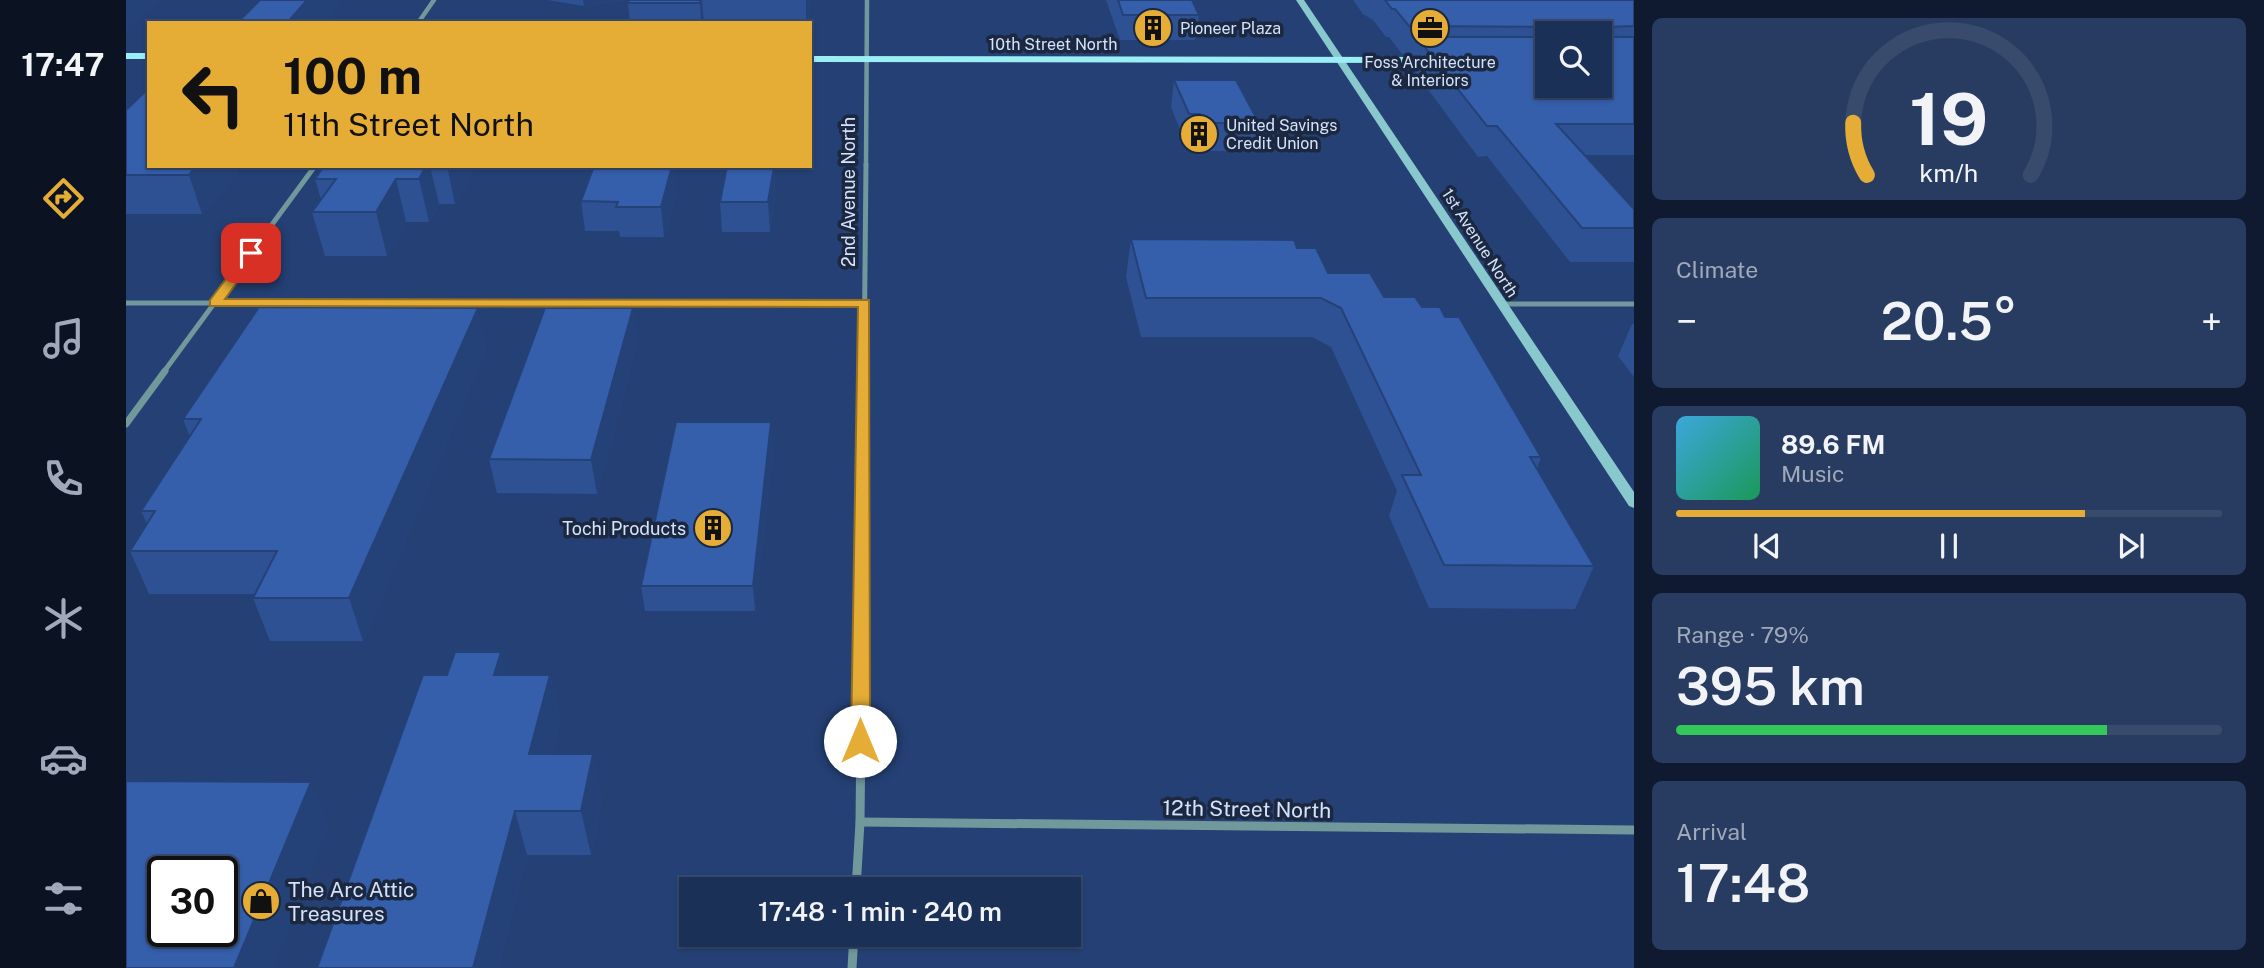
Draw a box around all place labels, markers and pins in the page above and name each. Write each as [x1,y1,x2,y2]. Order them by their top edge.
building icon: Pioneer Plaza [1132,7,1174,49]
office icon: Foss Architecture & Interiors [1409,7,1451,49]
place label: Pioneer Plaza [1180,19,1281,38]
place label: Foss Architecture & Interiors [1364,53,1496,90]
building icon: United Savings Credit Union [1178,113,1220,155]
place label: United Savings Credit Union [1226,116,1337,153]
pin [221,223,281,283]
building icon: Tochi Products [692,507,734,549]
place label: Tochi Products [562,518,686,539]
place label: The Arc Attic Treasures [288,877,414,926]
shop icon: The Arc Attic Treasures [240,880,282,922]

